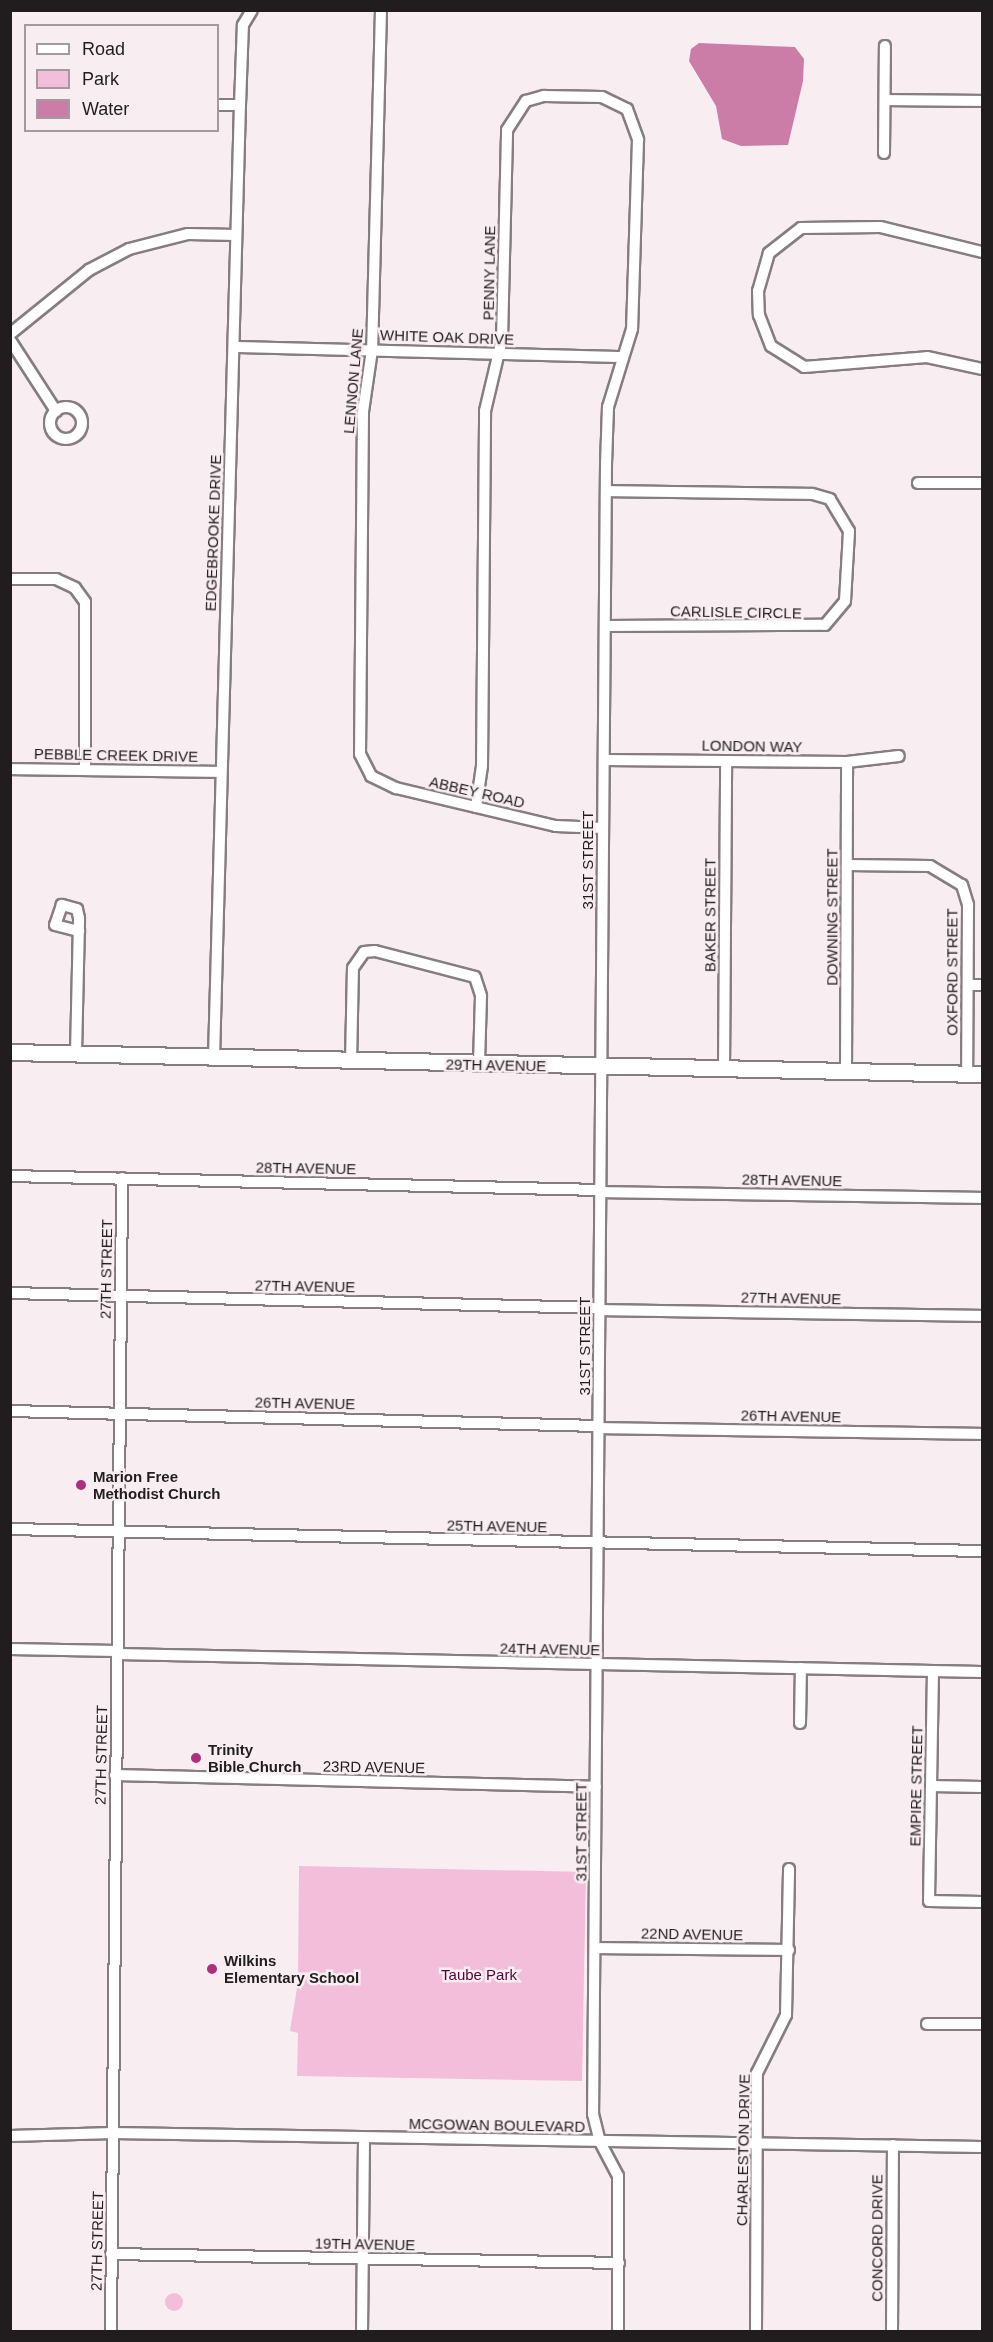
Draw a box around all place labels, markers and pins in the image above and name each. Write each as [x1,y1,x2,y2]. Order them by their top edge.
place label: Marion Free Methodist Church [93,1467,220,1502]
marker: Marion Free Methodist Church [74,1478,88,1492]
place label: Trinity Bible Church [208,1740,301,1775]
marker: Trinity Bible Church [189,1751,203,1765]
place label: Wilkins Elementary School [224,1951,359,1986]
marker: Wilkins Elementary School [205,1962,219,1976]

